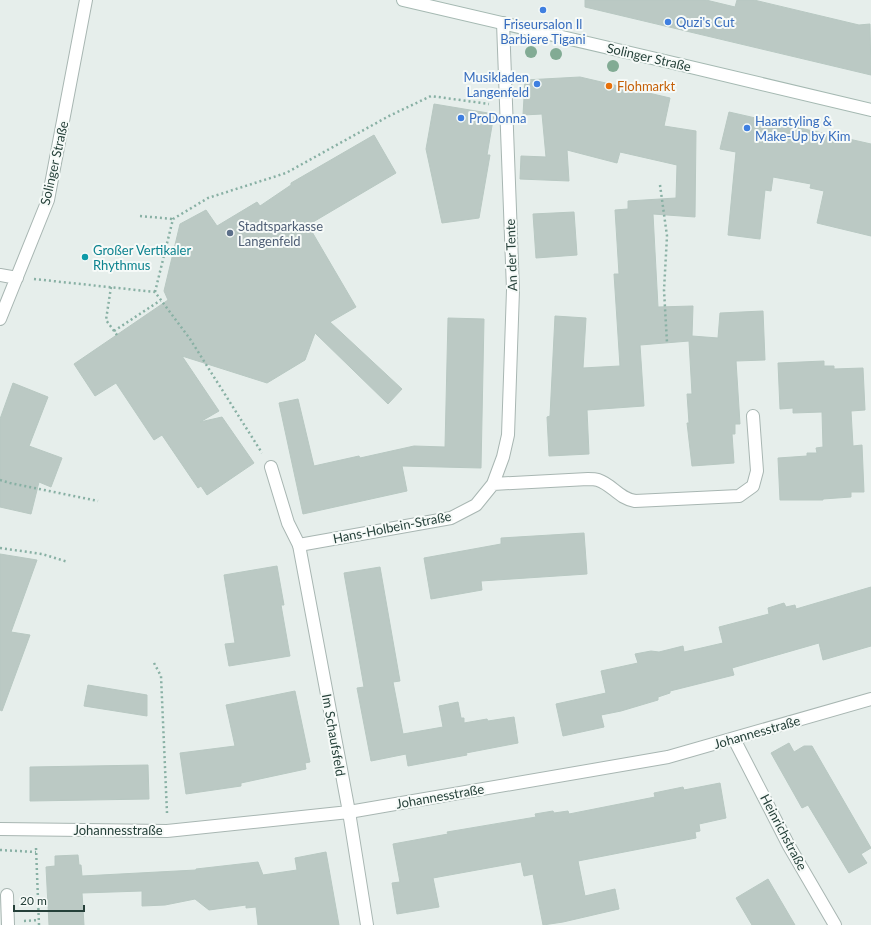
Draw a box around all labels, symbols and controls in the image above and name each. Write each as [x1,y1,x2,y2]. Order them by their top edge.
marker: Friseursalon Il Barbiere Tigani [538,5,548,15]
place label: Quzi's Cut [676,14,735,30]
place label: Friseursalon Il Barbiere Tigani [500,16,586,47]
marker: Quzi's Cut [663,17,673,27]
street label: Solinger Straße [605,40,693,75]
place label: Musikladen Langenfeld [464,69,529,100]
place label: Flohmarkt [617,78,675,94]
marker: Musikladen Langenfeld [532,79,542,89]
marker: Flohmarkt [604,81,614,91]
place label: ProDonna [469,110,526,126]
marker: ProDonna [456,113,466,123]
place label: Haarstyling & Make-Up by Kim [755,113,851,144]
street label: Solinger Straße [37,119,72,207]
marker: Haarstyling & Make-Up by Kim [742,123,752,133]
place label: Stadtsparkasse Langenfeld [238,218,323,249]
street label: An der Tente [502,218,520,292]
marker: Stadtsparkasse Langenfeld [225,228,235,238]
place label: Großer Vertikaler Rhythmus [93,242,191,273]
marker: Großer Vertikaler Rhythmus [80,252,90,262]
street label: Hans-Holbein-Straße [331,508,453,546]
street label: Im Schaufsfeld [319,692,349,778]
street label: Johannesstraße [712,712,802,752]
street label: Johannesstraße [395,780,485,812]
street label: Heinrichstraße [757,791,811,873]
street label: Johannesstraße [73,822,163,838]
scale bar [14,887,84,913]
text: 20 m [20,893,47,908]

